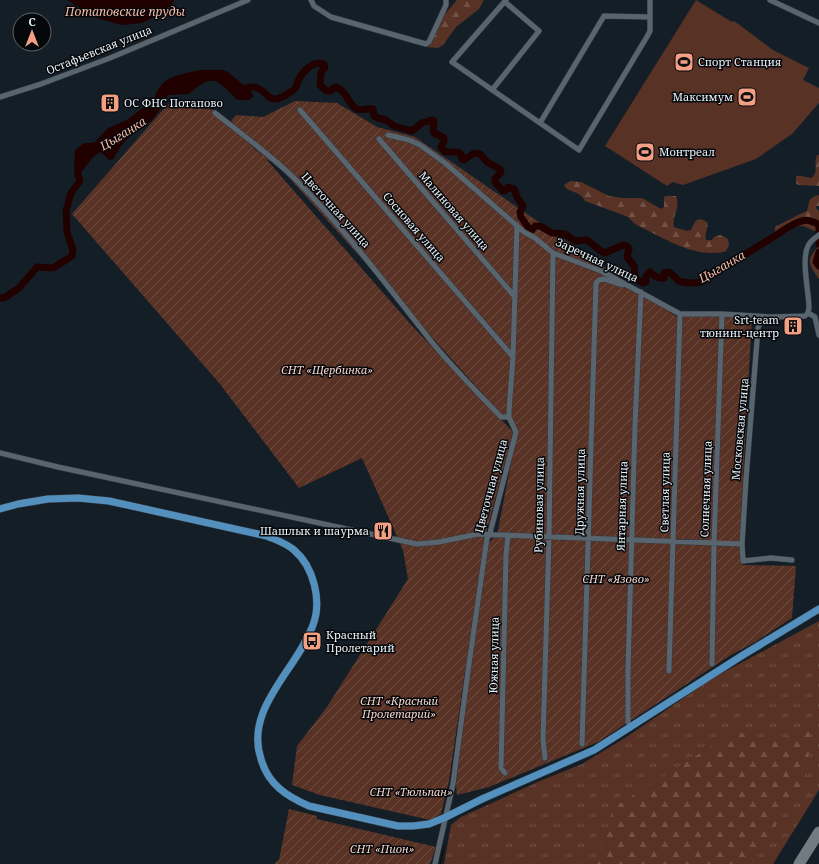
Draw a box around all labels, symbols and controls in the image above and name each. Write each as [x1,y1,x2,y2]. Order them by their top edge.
water label: Потаповские пруды [64,3,185,20]
north arrow [12,12,52,52]
text: С [28,14,36,29]
street label: Остафьевская улица [44,21,154,78]
sports icon: Спорт Станция [673,51,695,73]
place label: Спорт Станция [698,54,781,69]
sports icon: Максимум [736,86,758,108]
place label: Максимум [672,89,733,104]
building icon: ОС ФНС Потапово [99,92,121,114]
place label: ОС ФНС Потапово [124,95,223,110]
water label: Цыганка [96,113,149,155]
sports icon: Монтреал [634,141,656,163]
place label: Монтреал [659,144,715,159]
street label: Малиновая улица [416,168,493,253]
street label: Цветочная улица [299,169,374,251]
street label: Сосновая улица [380,189,449,265]
street label: Заречная улица [554,234,641,285]
water label: Цыганка [694,246,748,287]
place label: Srt-team тюнинг-центр [700,312,780,340]
building icon: Srt-team тюнинг-центр [782,315,804,337]
park label: СНТ «Щербинка» [281,362,373,377]
street label: Московская улица [728,377,751,481]
street label: Цветочная улица [471,437,510,534]
street label: Солнечная улица [696,440,715,538]
street label: Дружная улица [571,448,588,536]
street label: Светлая улица [656,452,673,532]
street label: Рубиновая улица [530,457,547,553]
street label: Янтарная улица [612,461,631,552]
restaurant icon: Шашлык и шаурма [372,520,394,542]
place label: Шашлык и шаурма [260,523,369,538]
park label: СНТ «Язово» [582,571,650,586]
street label: Южная улица [485,616,502,693]
place label: Красный Пролетарий [326,627,395,655]
bus stop icon: Красный Пролетарий [301,630,323,652]
park label: СНТ «Красный Пролетарий» [360,693,438,721]
park label: СНТ «Тюльпан» [369,784,453,799]
park label: СНТ «Пион» [350,841,414,856]

